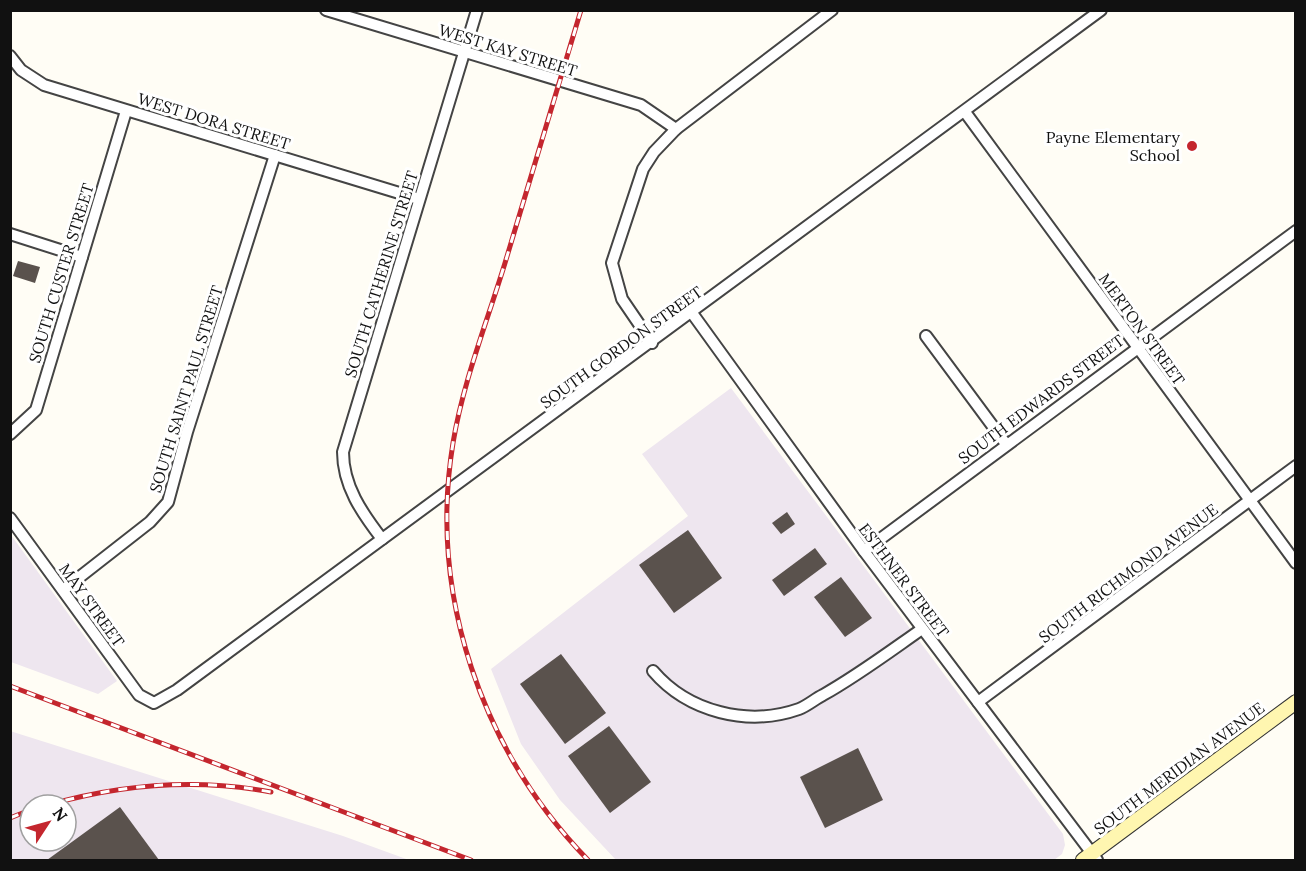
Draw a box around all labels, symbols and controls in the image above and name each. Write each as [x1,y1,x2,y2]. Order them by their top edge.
street label: WEST KAY STREET [436,19,580,81]
street label: WEST DORA STREET [135,88,293,154]
place label: Payne Elementary School [1046,127,1181,165]
marker: Payne Elementary School [1185,139,1199,153]
street label: SOUTH CATHERINE STREET [340,168,422,380]
street label: SOUTH CUSTER STREET [24,181,98,365]
street label: MERTON STREET [1095,269,1189,389]
street label: SOUTH GORDON STREET [536,281,706,413]
street label: SOUTH SAINT PAUL STREET [145,283,227,495]
street label: SOUTH EDWARDS STREET [954,330,1128,468]
street label: SOUTH RICHMOND AVENUE [1035,499,1222,647]
street label: ESTHNER STREET [855,519,953,641]
street label: MAY STREET [55,559,129,651]
street label: SOUTH MERIDIAN AVENUE [1090,697,1268,839]
north arrow [18,793,78,853]
text: N [48,803,72,825]

